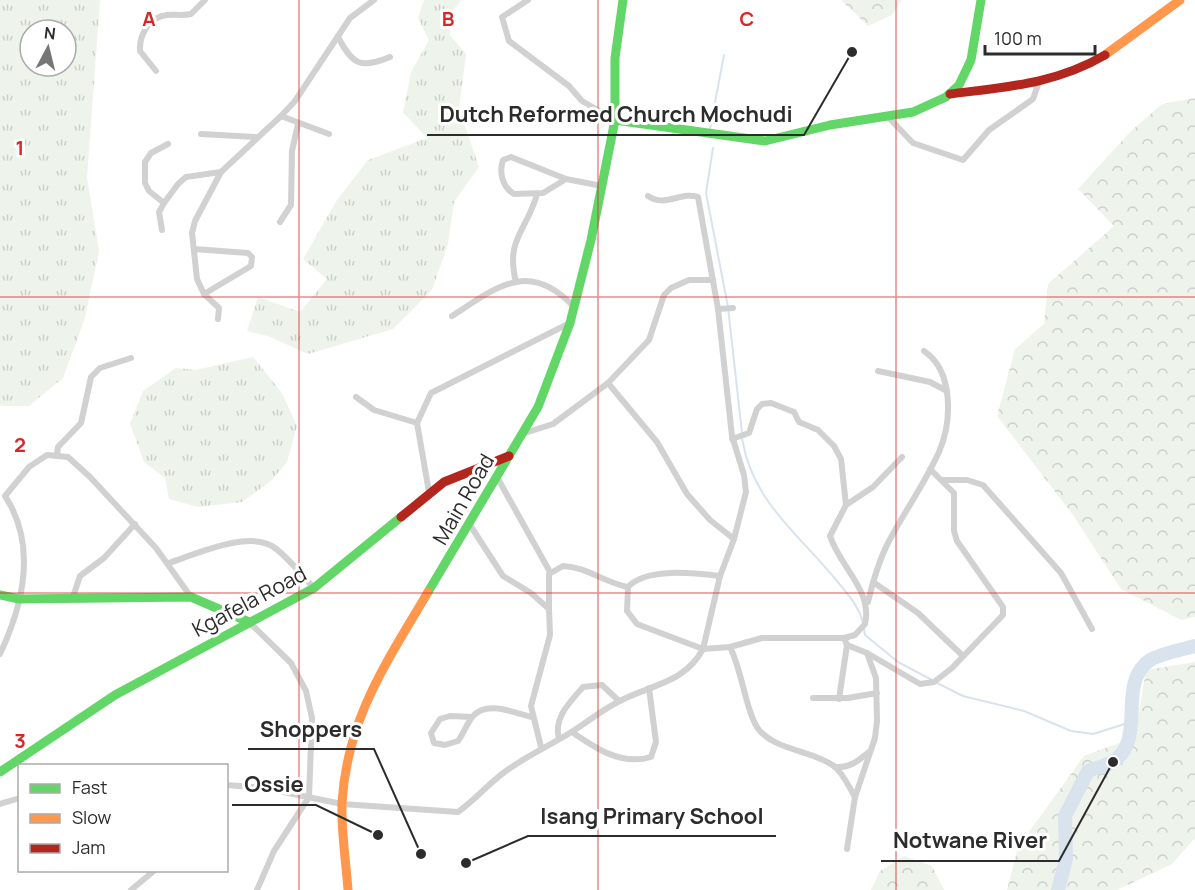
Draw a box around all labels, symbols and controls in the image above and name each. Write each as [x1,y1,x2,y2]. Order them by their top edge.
text: A [142,5,156,32]
text: B [442,5,455,32]
text: C [740,5,754,32]
north arrow [18,18,78,78]
scale bar [985,18,1094,56]
text: N [43,21,57,45]
text: 100 m [994,26,1042,50]
callout: Dutch Reformed Church Mochudi [427,95,804,135]
text: Dutch Reformed Church Mochudi [439,99,793,129]
text: 1 [16,134,24,161]
text: 2 [14,431,26,458]
street label: Main Road [426,448,500,550]
street label: Kgafela Road [187,559,311,643]
callout: Shoppers [248,709,374,749]
text: Shoppers [260,714,362,744]
text: 3 [14,727,26,754]
legend [18,764,228,872]
callout: Ossie [232,765,316,805]
text: Ossie [244,769,304,799]
text: Fast [72,775,107,799]
callout: Isang Primary School [528,796,776,836]
text: Isang Primary School [540,801,764,831]
text: Slow [72,805,112,829]
callout: Notwane River [881,821,1059,861]
text: Notwane River [893,825,1047,855]
text: Jam [72,835,106,859]

